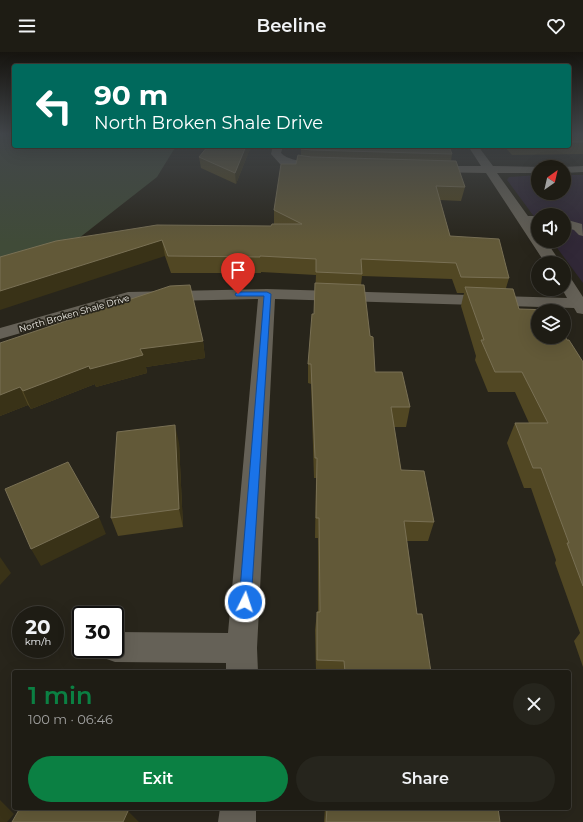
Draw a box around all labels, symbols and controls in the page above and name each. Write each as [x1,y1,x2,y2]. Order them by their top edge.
icon: menu [16,15,38,37]
text: Beeline [256,15,327,37]
icon: heart [545,15,567,37]
text: 90 m [94,78,168,112]
icon: left [28,80,80,132]
text: North Broken Shale Drive [94,112,323,134]
north arrow [531,160,571,200]
map controls [531,160,571,344]
button: sound [531,208,571,248]
pin [221,253,255,294]
button: search [531,256,571,296]
icon: arrive [227,259,249,281]
street label: North Broken Shale Drive [17,292,131,334]
button: layers [531,304,571,344]
position arrow [224,581,266,623]
speed limit sign: 30 [72,606,124,658]
text: 20 [25,615,51,639]
text: km/h [25,635,51,648]
text: 1 min [28,681,92,710]
button: close [513,683,555,725]
text: 100 m · 06:46 [28,711,113,727]
button: Exit [28,756,288,802]
button: Share [296,756,555,802]

